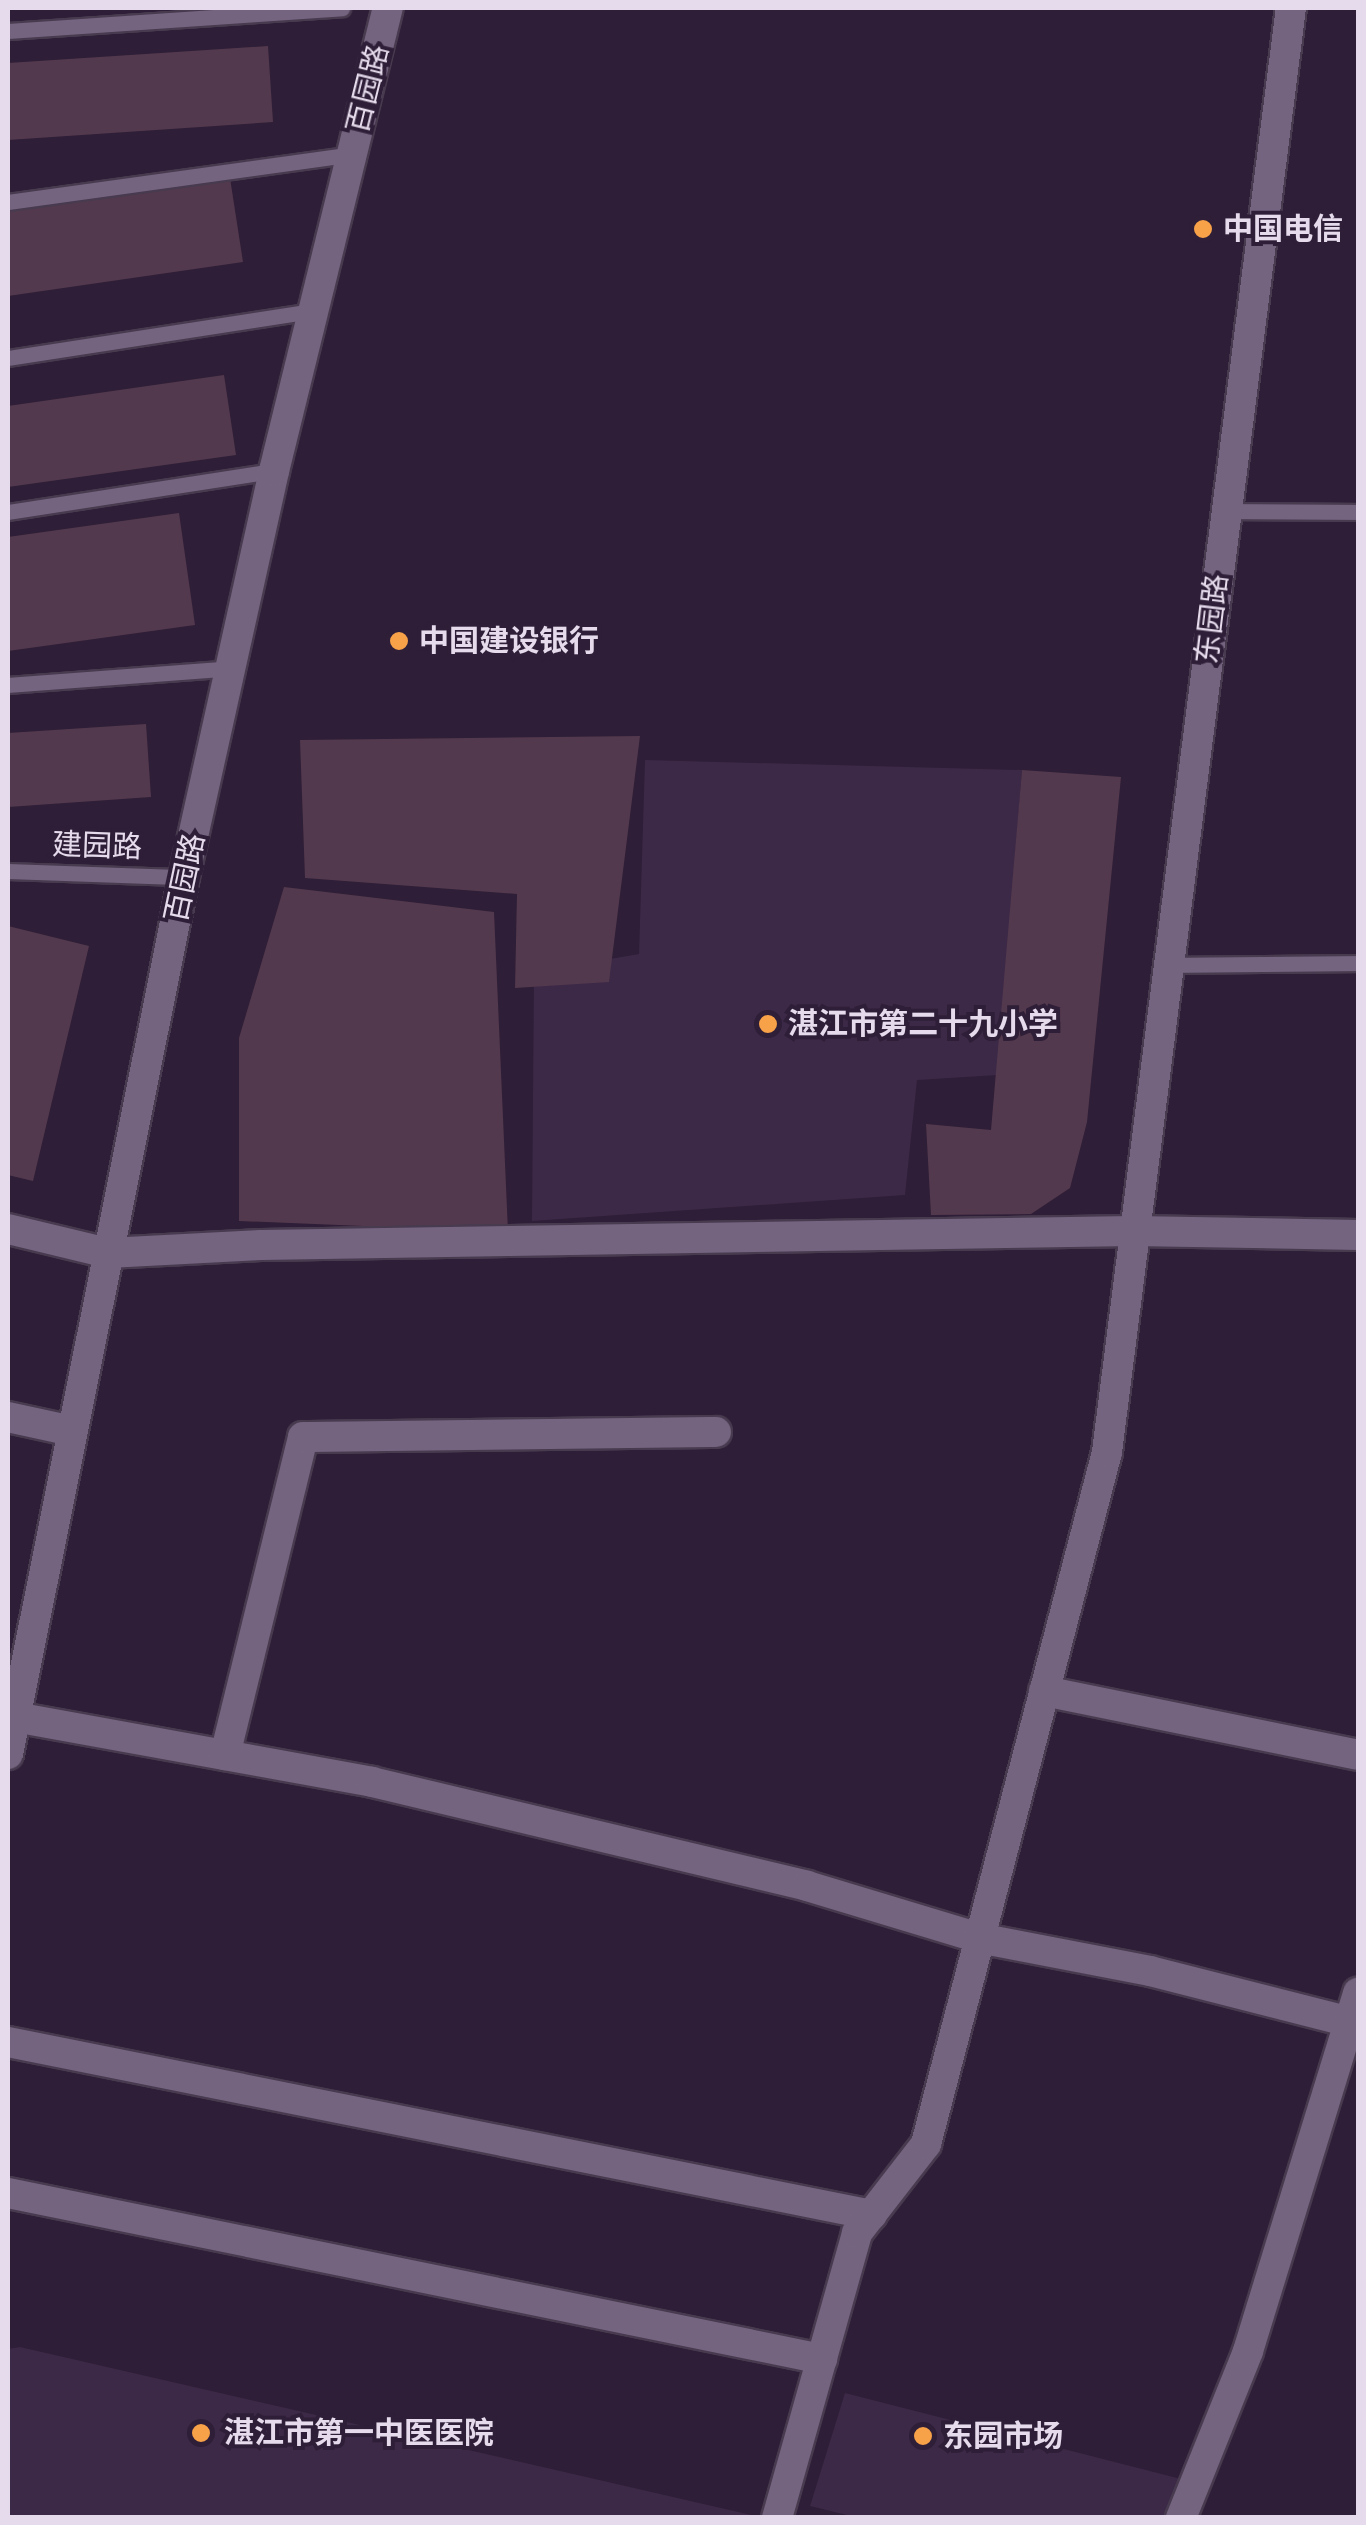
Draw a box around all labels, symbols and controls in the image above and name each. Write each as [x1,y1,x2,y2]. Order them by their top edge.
street label: 百园路 [340,41,396,137]
place label: 中国电信 [1223,211,1343,247]
marker: 中国电信 [1192,218,1214,240]
street label: 东园路 [1189,572,1235,666]
place label: 中国建设银行 [419,623,599,659]
marker: 中国建设银行 [388,630,410,652]
street label: 建园路 [51,826,143,866]
street label: 百园路 [158,830,212,926]
place label: 湛江市第二十九小学 [788,1006,1058,1042]
marker: 湛江市第二十九小学 [757,1013,779,1035]
place label: 湛江市第一中医医院 [224,2415,494,2451]
place label: 东园市场 [943,2418,1063,2454]
marker: 湛江市第一中医医院 [188,2420,214,2446]
marker: 东园市场 [912,2425,934,2447]

